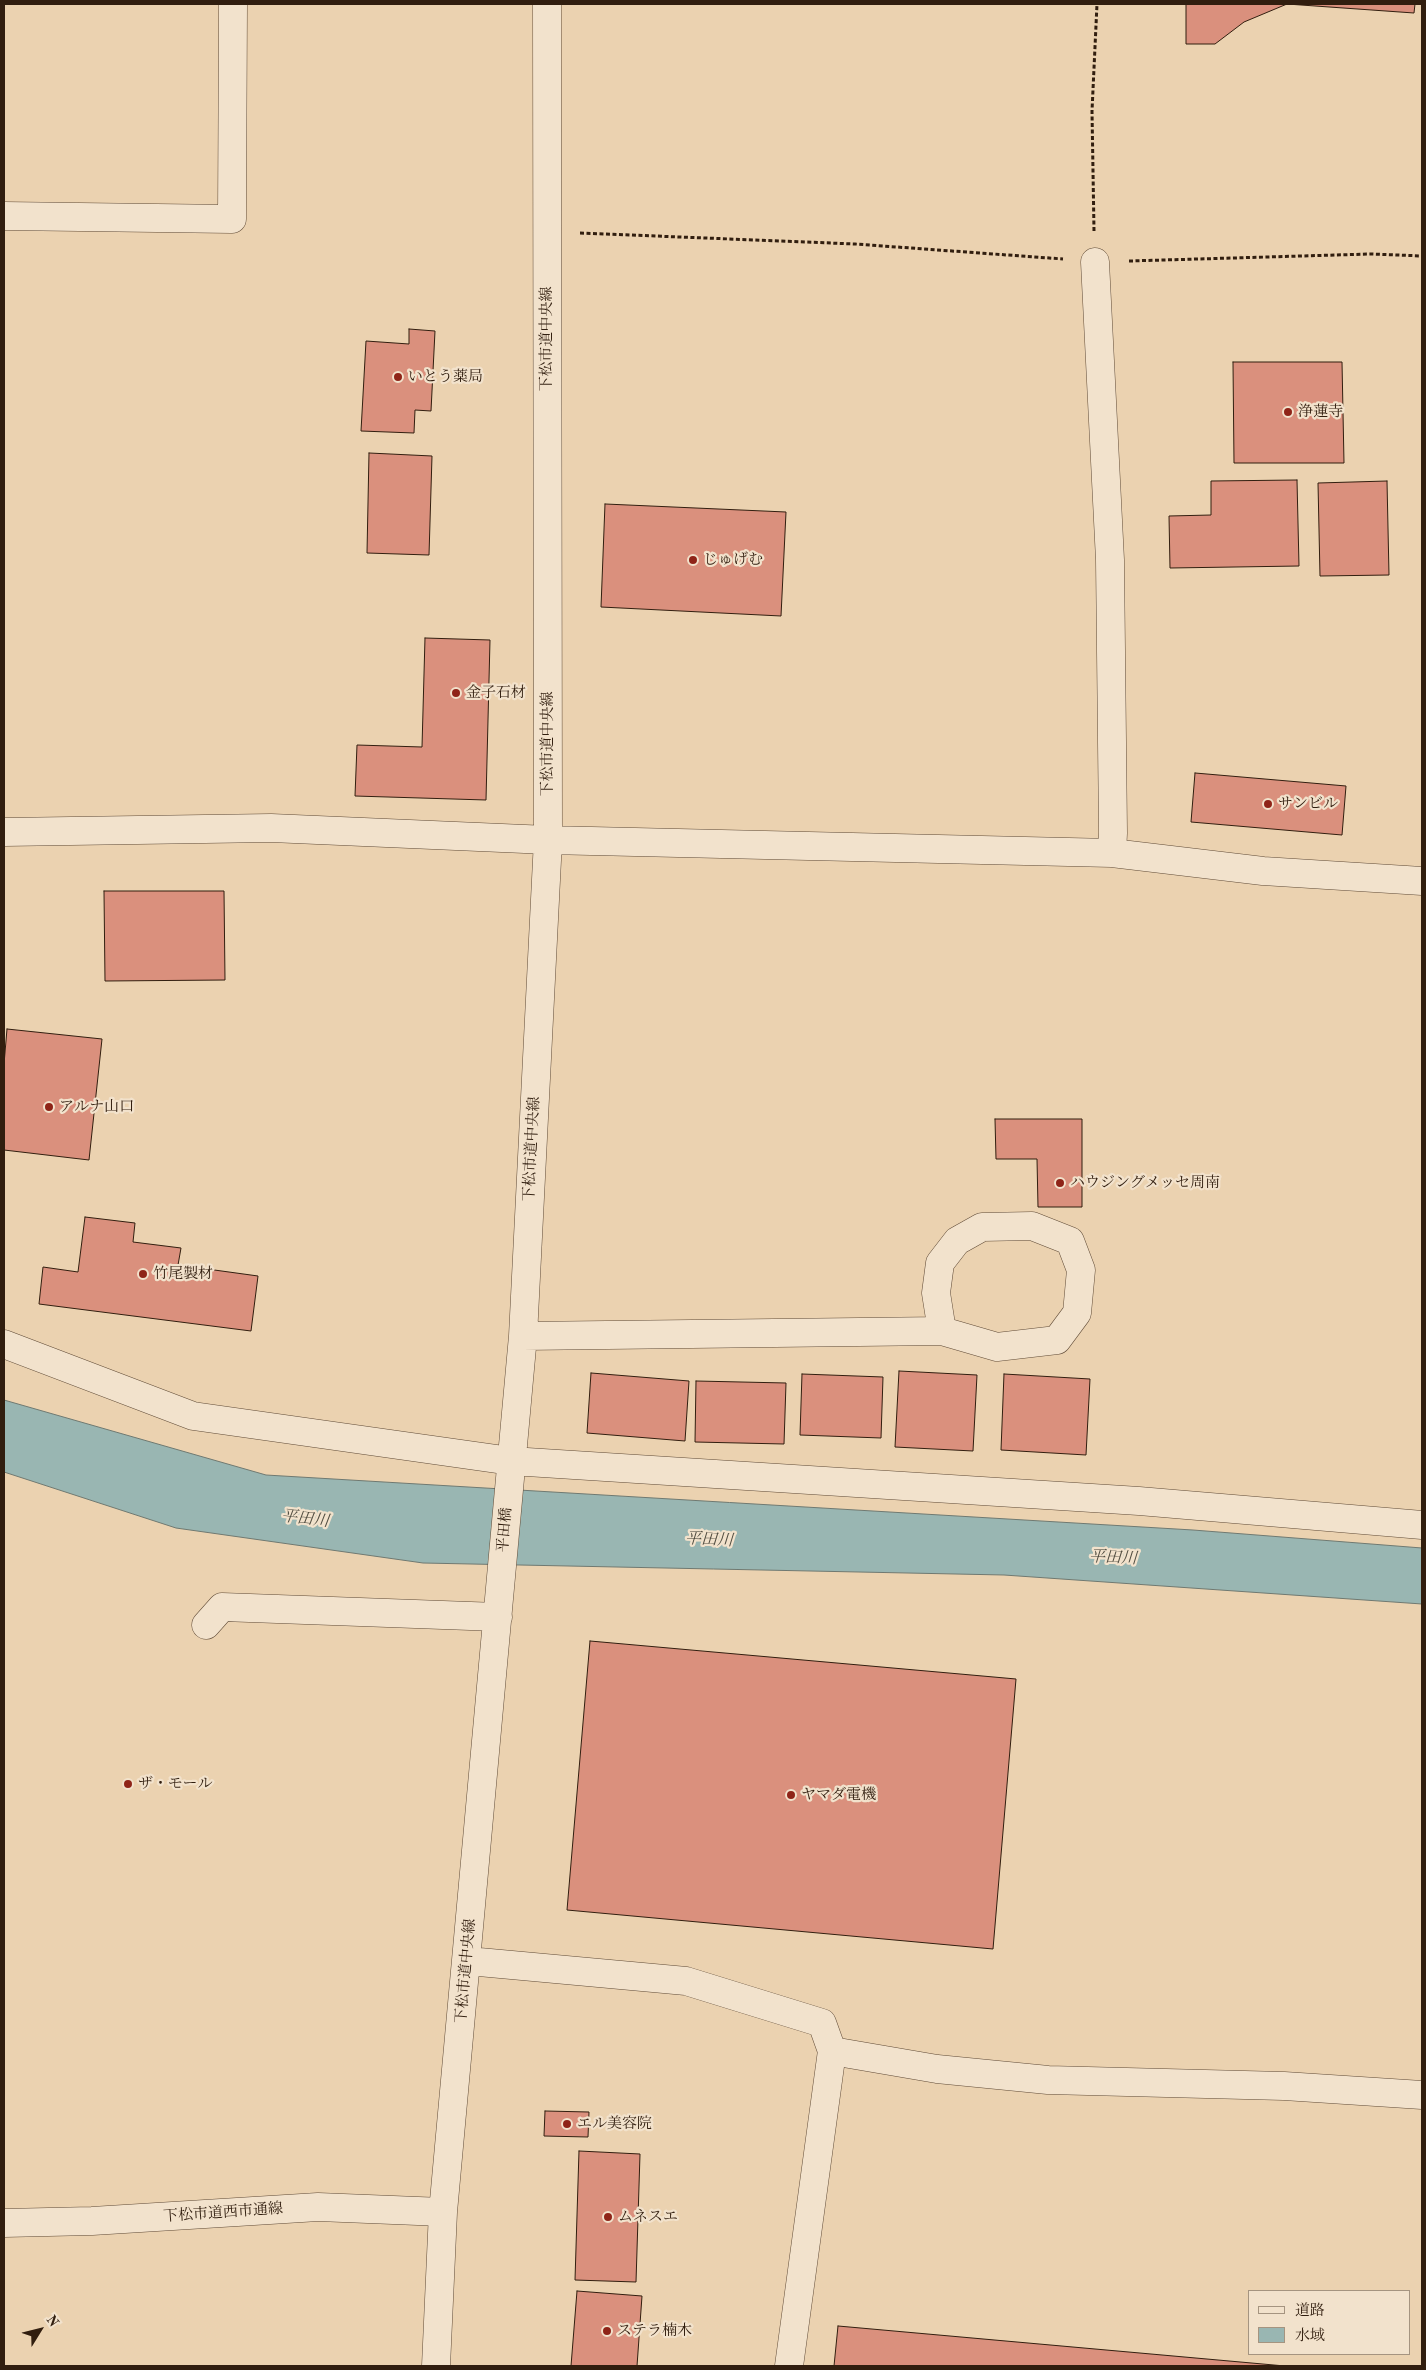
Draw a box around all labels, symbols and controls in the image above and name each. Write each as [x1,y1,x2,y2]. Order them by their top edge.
street label: 下松市道中央線 [538,287,556,391]
place label: いとう薬局 [408,368,483,386]
marker: いとう薬局 [392,371,404,383]
place label: 浄蓮寺 [1298,403,1343,421]
marker: 浄蓮寺 [1282,406,1294,418]
place label: じゅげむ [703,551,763,569]
marker: じゅげむ [687,554,699,566]
place label: 金子石材 [466,684,526,702]
marker: 金子石材 [450,687,462,699]
street label: 下松市道中央線 [539,692,557,796]
place label: サンビル [1278,795,1338,813]
marker: サンビル [1262,798,1274,810]
street label: 下松市道中央線 [520,1096,544,1202]
place label: アルナ山口 [59,1098,134,1116]
marker: アルナ山口 [43,1101,55,1113]
place label: ハウジングメッセ周南 [1070,1174,1220,1192]
marker: ハウジングメッセ周南 [1054,1177,1066,1189]
place label: 竹尾製材 [153,1265,213,1283]
marker: 竹尾製材 [137,1268,149,1280]
water label: 平田川 [280,1507,330,1531]
street label: 平田橋 [494,1507,516,1553]
water label: 平田川 [685,1529,733,1551]
water label: 平田川 [1089,1547,1137,1569]
place label: ザ・モール [138,1775,212,1793]
marker: ザ・モール [122,1778,134,1790]
place label: ヤマダ電機 [801,1786,876,1804]
marker: ヤマダ電機 [785,1789,797,1801]
street label: 下松市道中央線 [452,1918,480,2024]
place label: エル美容院 [577,2115,652,2133]
marker: エル美容院 [561,2118,573,2130]
street label: 下松市道西市通線 [163,2200,283,2226]
place label: ムネスエ [618,2208,678,2226]
marker: ムネスエ [602,2211,614,2223]
legend [1248,2290,1411,2355]
text: 道路 [1295,2304,1325,2319]
north arrow [15,2305,65,2355]
text: N [43,2313,61,2330]
place label: ステラ楠木 [617,2322,692,2340]
marker: ステラ楠木 [601,2325,613,2337]
text: 水域 [1295,2329,1325,2344]

